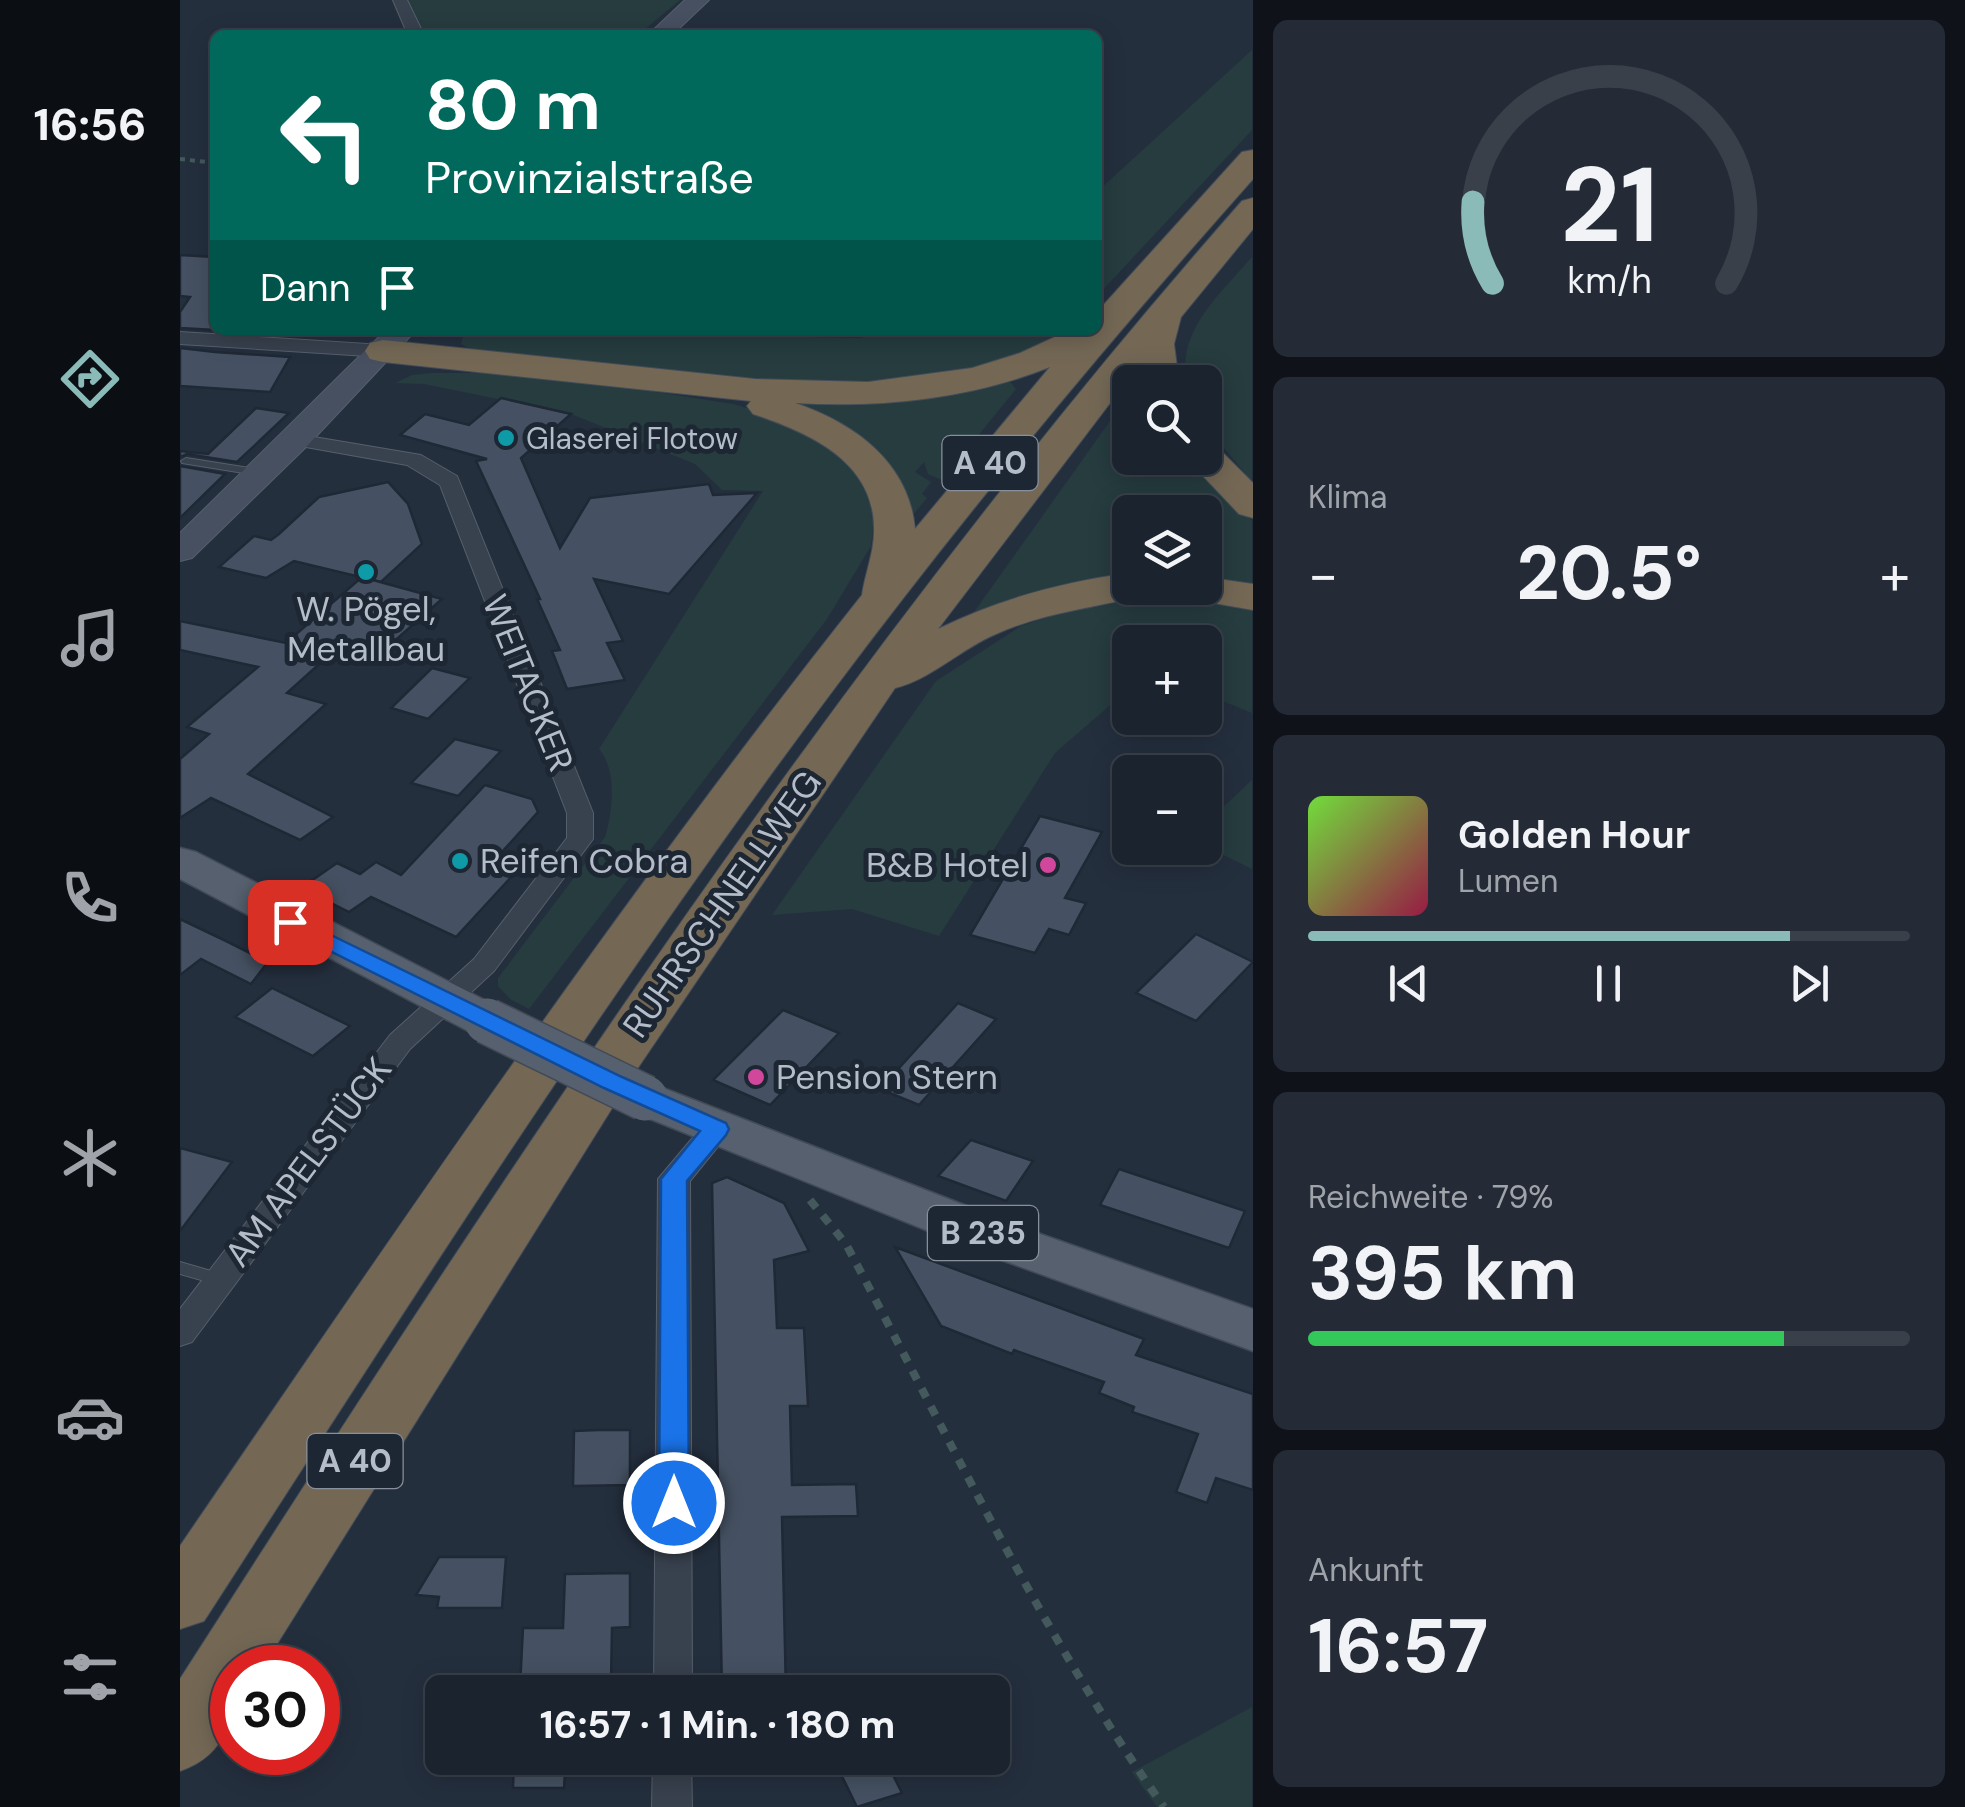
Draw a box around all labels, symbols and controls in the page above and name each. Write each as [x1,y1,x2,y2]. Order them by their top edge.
text: 80 m [425,60,601,151]
icon: left [260,70,390,200]
text: 16:56 [34,95,146,154]
text: 21 [1560,138,1658,273]
text: Provinzialstraße [425,148,754,207]
text: km/h [1567,258,1651,304]
icon: arrive [370,260,425,315]
text: Dann [260,263,350,313]
icon: directions [55,344,125,414]
map controls [1112,365,1222,865]
button: search [1112,365,1222,475]
place label: Glaserei Flotow [526,419,738,458]
marker: Glaserei Flotow [495,427,517,449]
road number: A 40 [942,436,1038,490]
text: Klima [1308,476,1387,518]
button: layers [1112,495,1222,605]
text: 20.5° [1516,525,1702,622]
text: − [1308,539,1338,611]
text: + [1880,539,1910,611]
marker: W. Pögel, Metallbau [355,561,377,583]
place label: W. Pögel, Metallbau [287,586,445,672]
street label: WEITACKER [472,588,584,778]
icon: music [55,603,125,673]
button: + [1112,625,1222,735]
button: − [1112,755,1222,865]
street label: RUHRSCHNELLWEG [612,761,832,1047]
text: Golden Hour [1458,810,1690,860]
place label: Reifen Cobra [480,838,688,884]
place label: B&B Hotel [866,842,1028,888]
marker: Reifen Cobra [449,850,471,872]
marker: B&B Hotel [1037,854,1059,876]
text: Lumen [1458,860,1558,902]
icon: phone [55,863,125,933]
pin [248,880,333,965]
icon: arrive [263,895,318,950]
icon: previous [1381,956,1436,1011]
icon: pause [1581,956,1636,1011]
icon: next [1782,956,1837,1011]
street label: AM APELSTÜCK [214,1048,402,1276]
place label: Pension Stern [776,1054,998,1100]
marker: Pension Stern [745,1066,767,1088]
icon: climate [55,1123,125,1193]
text: Reichweite · 79% [1308,1176,1553,1218]
road number: B 235 [928,1206,1038,1260]
text: 395 km [1308,1225,1577,1322]
icon: car [55,1382,125,1452]
road number: A 40 [308,1434,402,1488]
position arrow [622,1451,726,1555]
text: Ankunft [1308,1549,1424,1591]
text: 16:57 [1308,1598,1488,1695]
icon: filters [55,1642,125,1712]
speed limit sign: 30 [210,1645,340,1775]
text: 16:57 · 1 Min. · 180 m [540,1700,895,1750]

